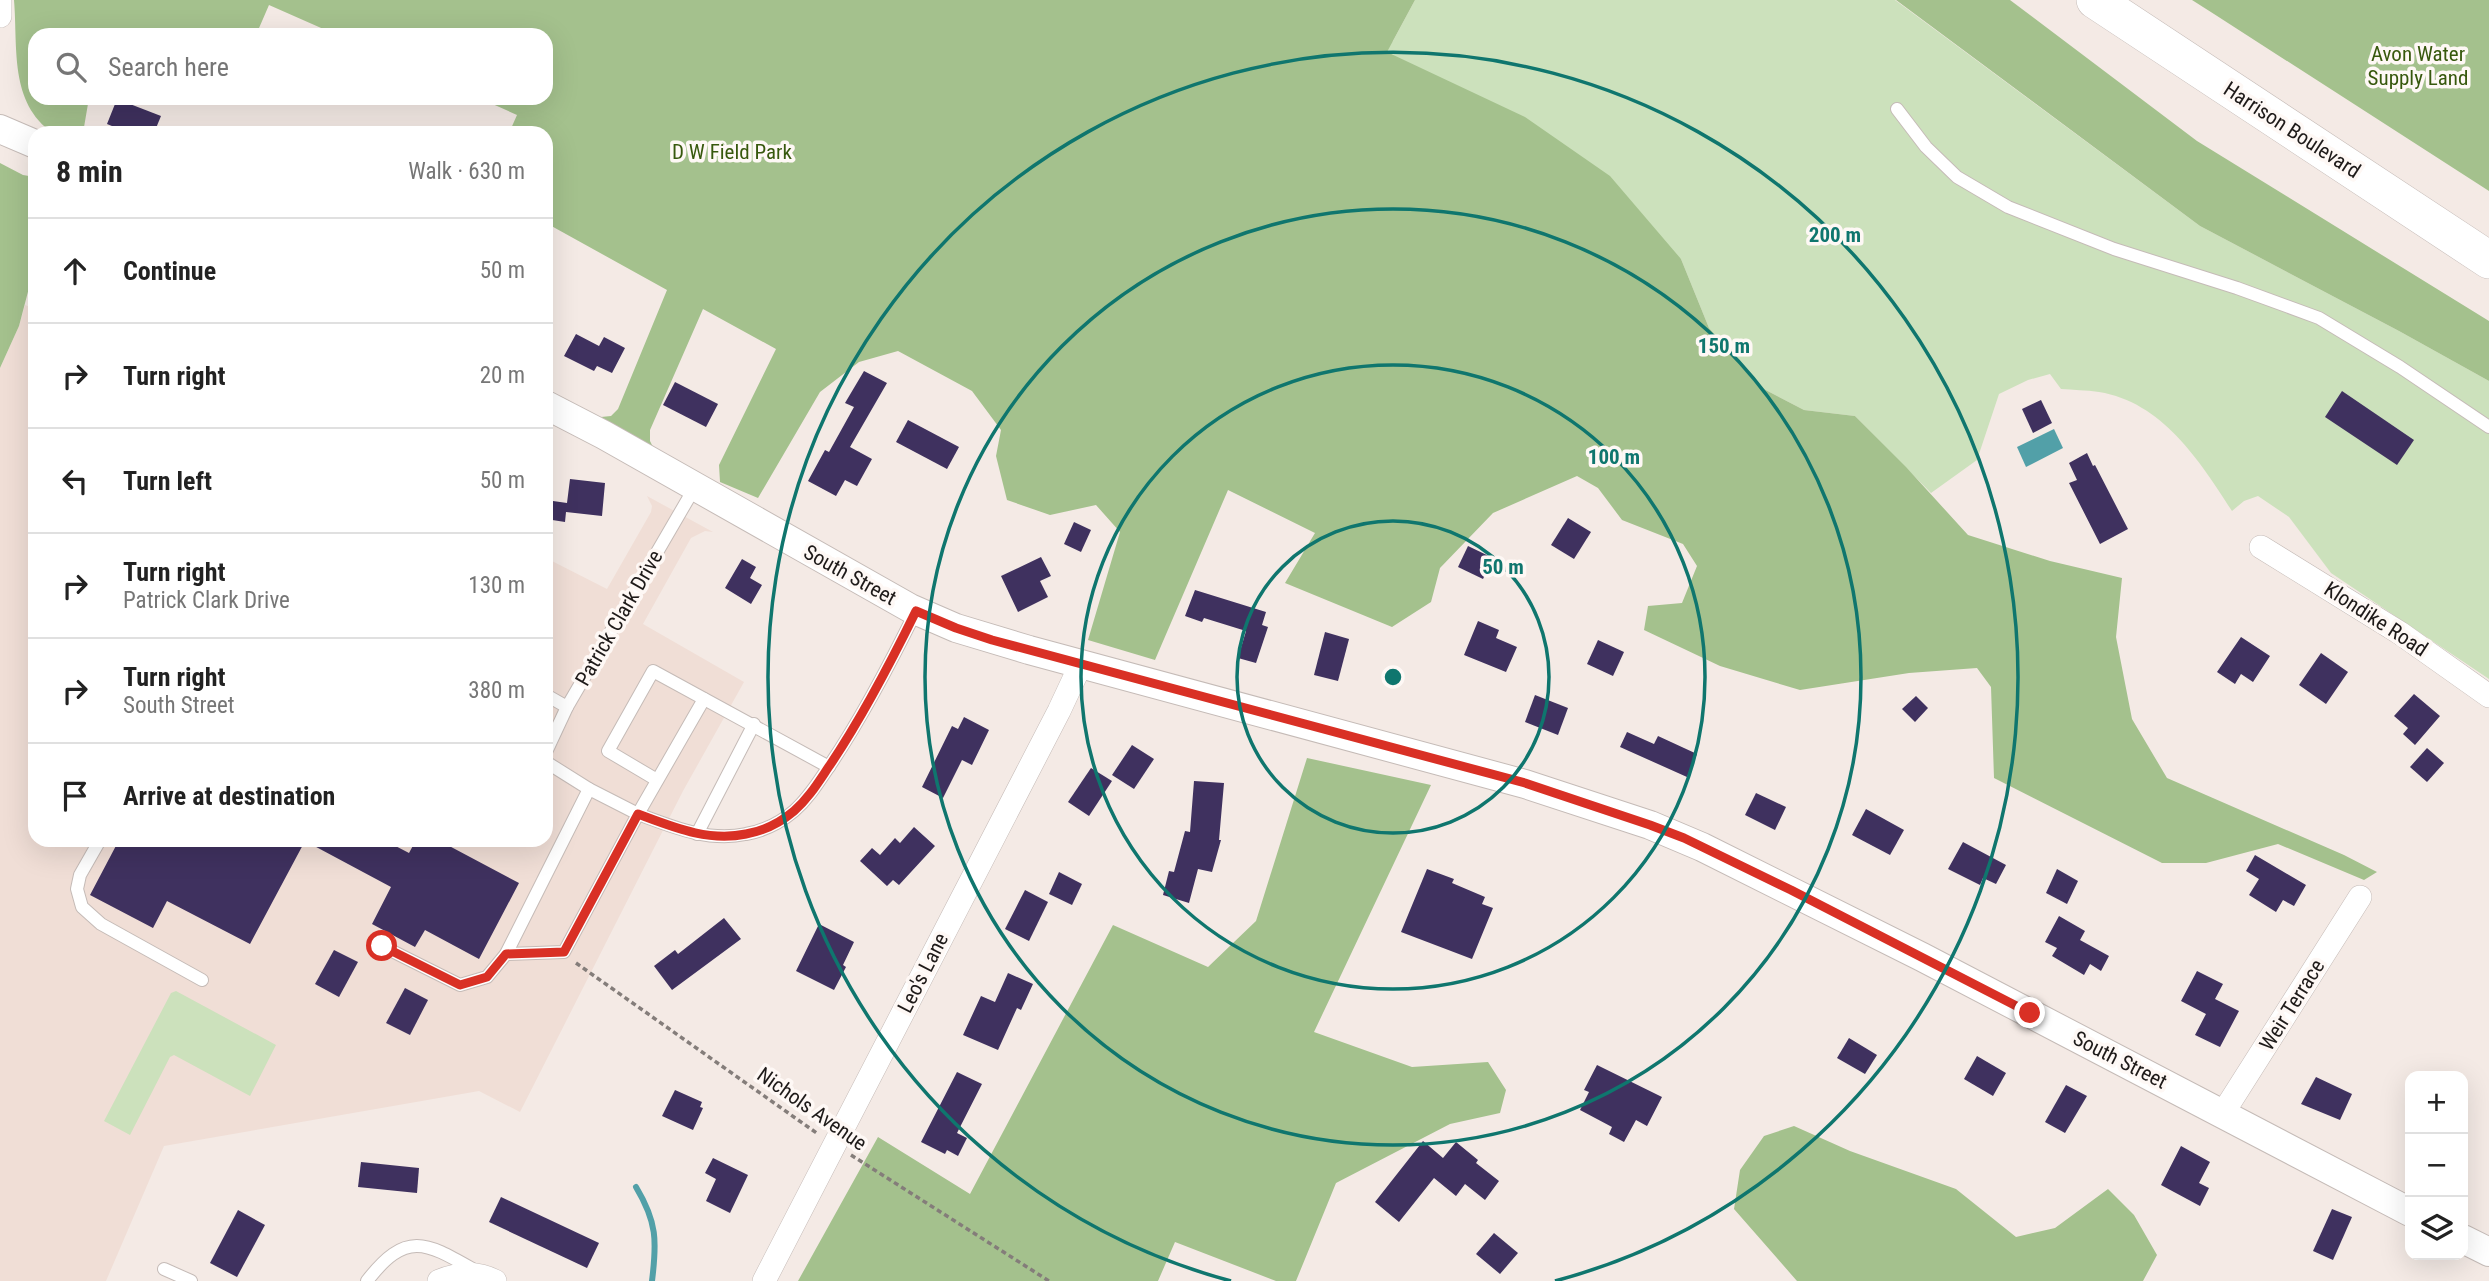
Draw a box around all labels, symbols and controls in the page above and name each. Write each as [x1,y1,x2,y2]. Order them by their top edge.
search box [28,28,553,105]
park label: Avon Water Supply Land [2368,42,2468,90]
icon: search [52,48,90,86]
text: Search here [108,52,229,82]
street label: Harrison Boulevard [2219,77,2365,183]
park label: D W Field Park [672,140,792,164]
text: 8 min [56,154,123,189]
text: Walk · 630 m [408,158,525,185]
text: 200 m [1809,223,1861,247]
icon: ahead [56,252,94,290]
text: Continue [123,256,216,286]
text: 50 m [480,257,525,284]
text: 150 m [1698,334,1750,358]
icon: right [56,357,94,395]
text: Turn right [123,361,225,391]
text: 20 m [480,362,525,389]
text: 100 m [1588,445,1640,469]
icon: left [56,462,94,500]
text: Turn left [123,466,212,496]
text: 50 m [480,467,525,494]
street label: South Street [800,540,900,610]
street label: Patrick Clark Drive [571,546,668,690]
text: 50 m [1482,555,1524,579]
text: Turn right [123,557,225,587]
icon: right [56,567,94,605]
text: 130 m [468,572,525,599]
street label: Klondike Road [2320,577,2432,661]
text: Patrick Clark Drive [123,587,290,614]
text: Turn right [123,662,225,692]
centre of rings [1381,665,1405,689]
icon: right [56,672,94,710]
text: 380 m [468,677,525,704]
text: South Street [123,692,235,719]
icon: arrive [56,777,94,815]
text: Arrive at destination [123,781,335,811]
street label: Leo's Lane [893,929,953,1017]
route start [366,930,397,961]
street label: Weir Terrace [2255,955,2330,1055]
route end [2014,997,2045,1028]
street label: South Street [2069,1026,2171,1094]
street label: Nichols Avenue [753,1062,871,1156]
map controls [2405,1071,2468,1260]
button: + [2405,1071,2468,1134]
button: − [2405,1134,2468,1197]
button: layers [2405,1197,2468,1260]

